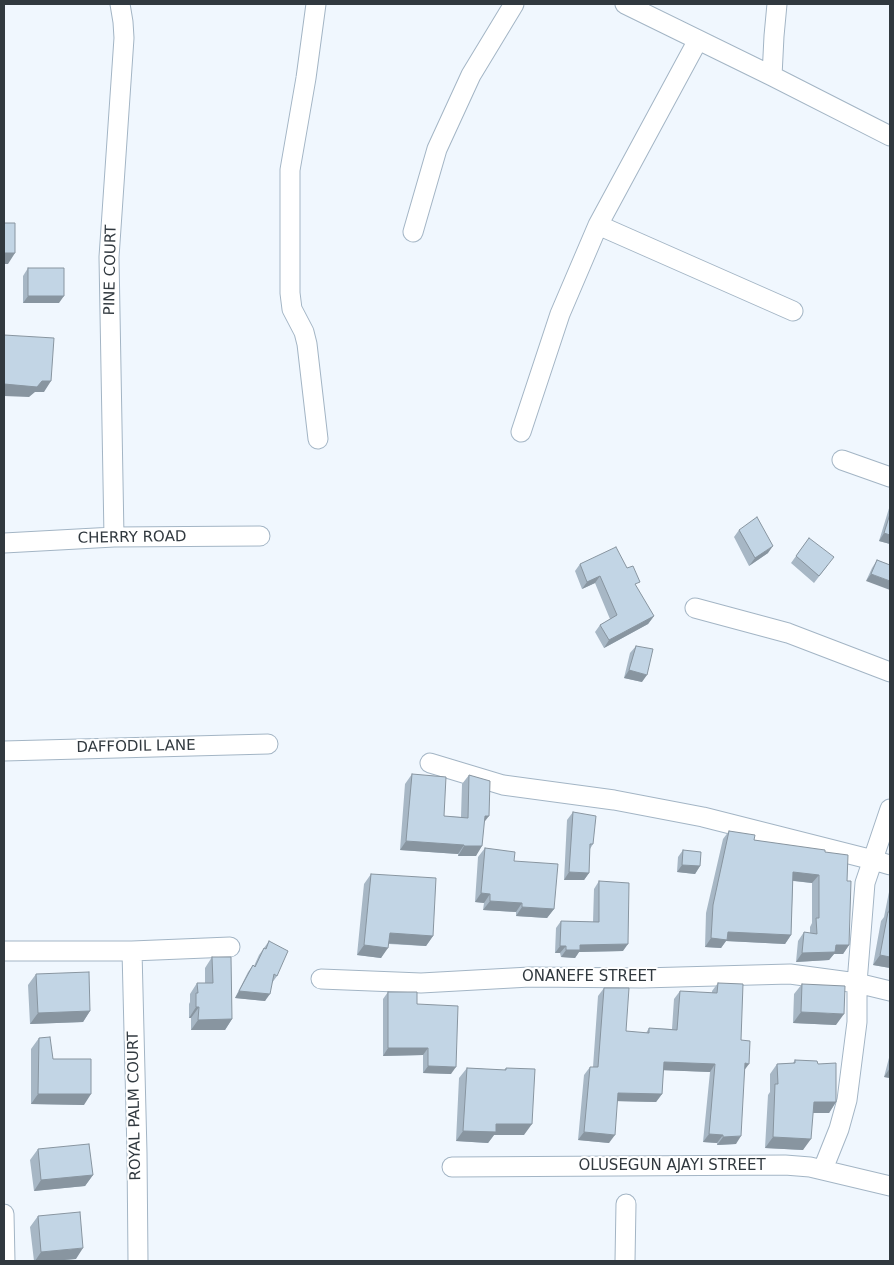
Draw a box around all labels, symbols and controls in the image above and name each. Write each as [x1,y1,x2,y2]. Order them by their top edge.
street label: PINE COURT [101,225,121,315]
street label: CHERRY ROAD [77,528,187,548]
street label: DAFFODIL LANE [76,737,196,757]
street label: ONANEFE STREET [522,968,656,986]
street label: ROYAL PALM COURT [125,1031,145,1181]
street label: OLUSEGUN AJAYI STREET [578,1157,766,1175]

